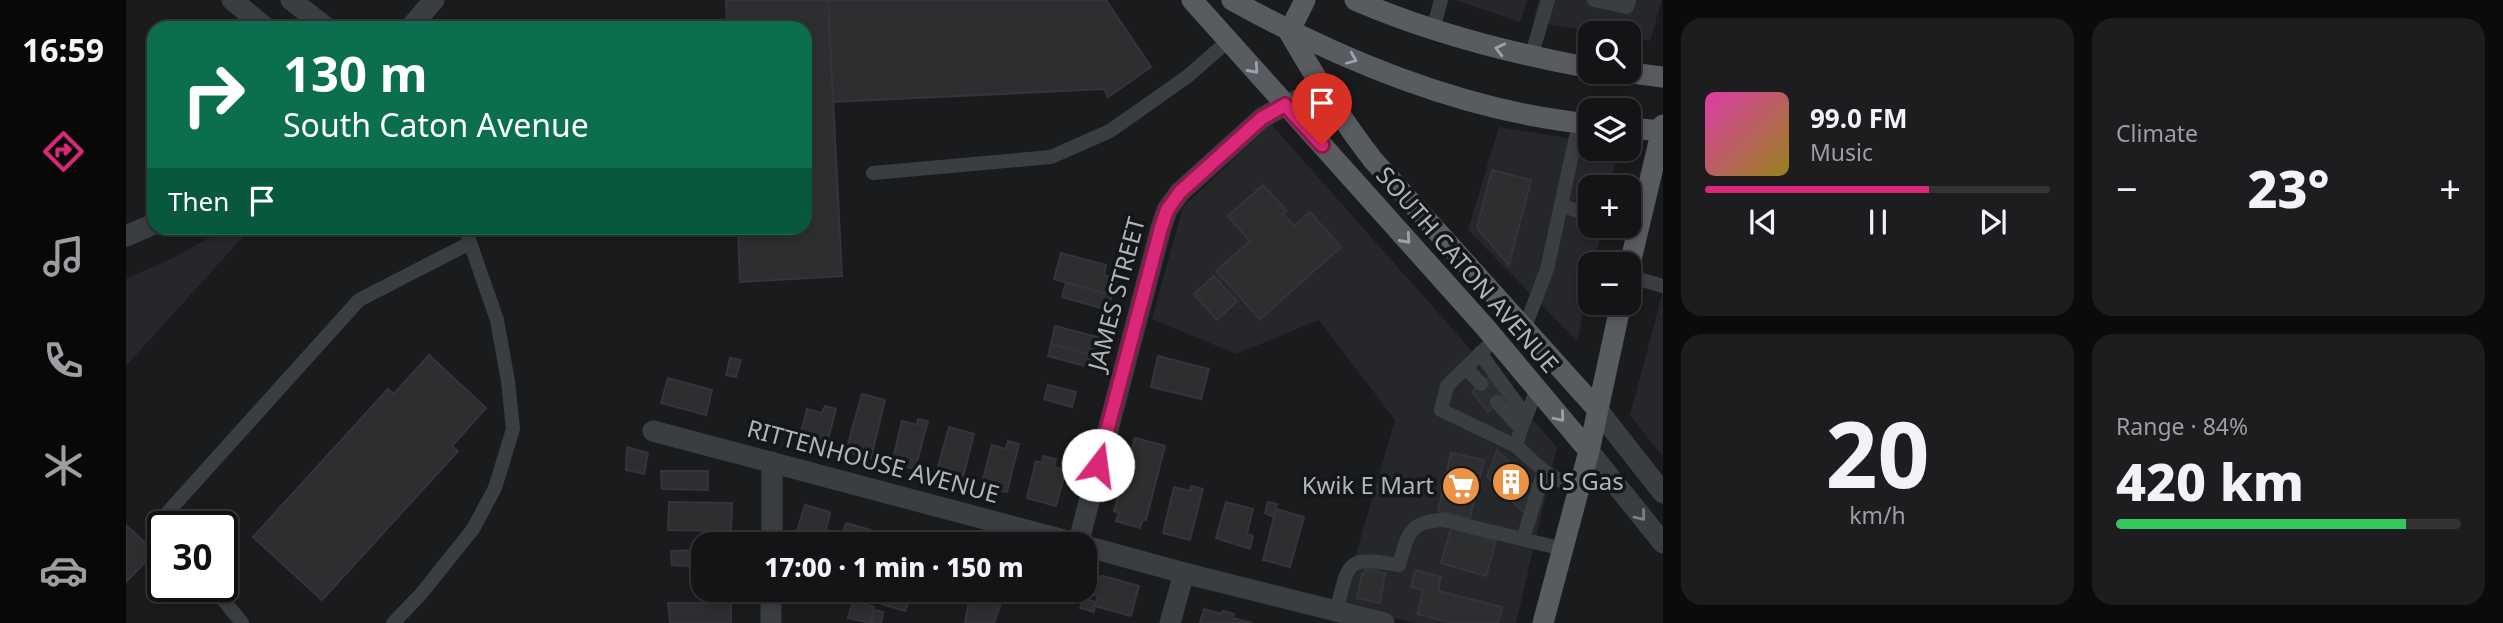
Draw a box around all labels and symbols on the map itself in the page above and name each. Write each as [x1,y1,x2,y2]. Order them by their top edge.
one-way arrow [1494,43,1506,57]
one-way arrow [1345,51,1357,65]
one-way arrow [1246,61,1258,74]
pin [1292,73,1352,145]
street label: SOUTH CATON AVENUE [1369,159,1567,379]
street label: JAMES STREET [1079,212,1152,376]
one-way arrow [1398,231,1410,244]
one-way arrow [1552,410,1565,422]
street label: RITTENHOUSE AVENUE [744,411,1003,510]
position arrow [1061,428,1135,502]
building icon: U S Gas [1490,461,1532,503]
place label: U S Gas [1538,464,1624,497]
supermarket icon: Kwik E Mart [1440,465,1482,507]
place label: Kwik E Mart [1302,468,1434,501]
one-way arrow [1633,508,1645,521]
speed limit sign: 30 [147,511,238,602]

